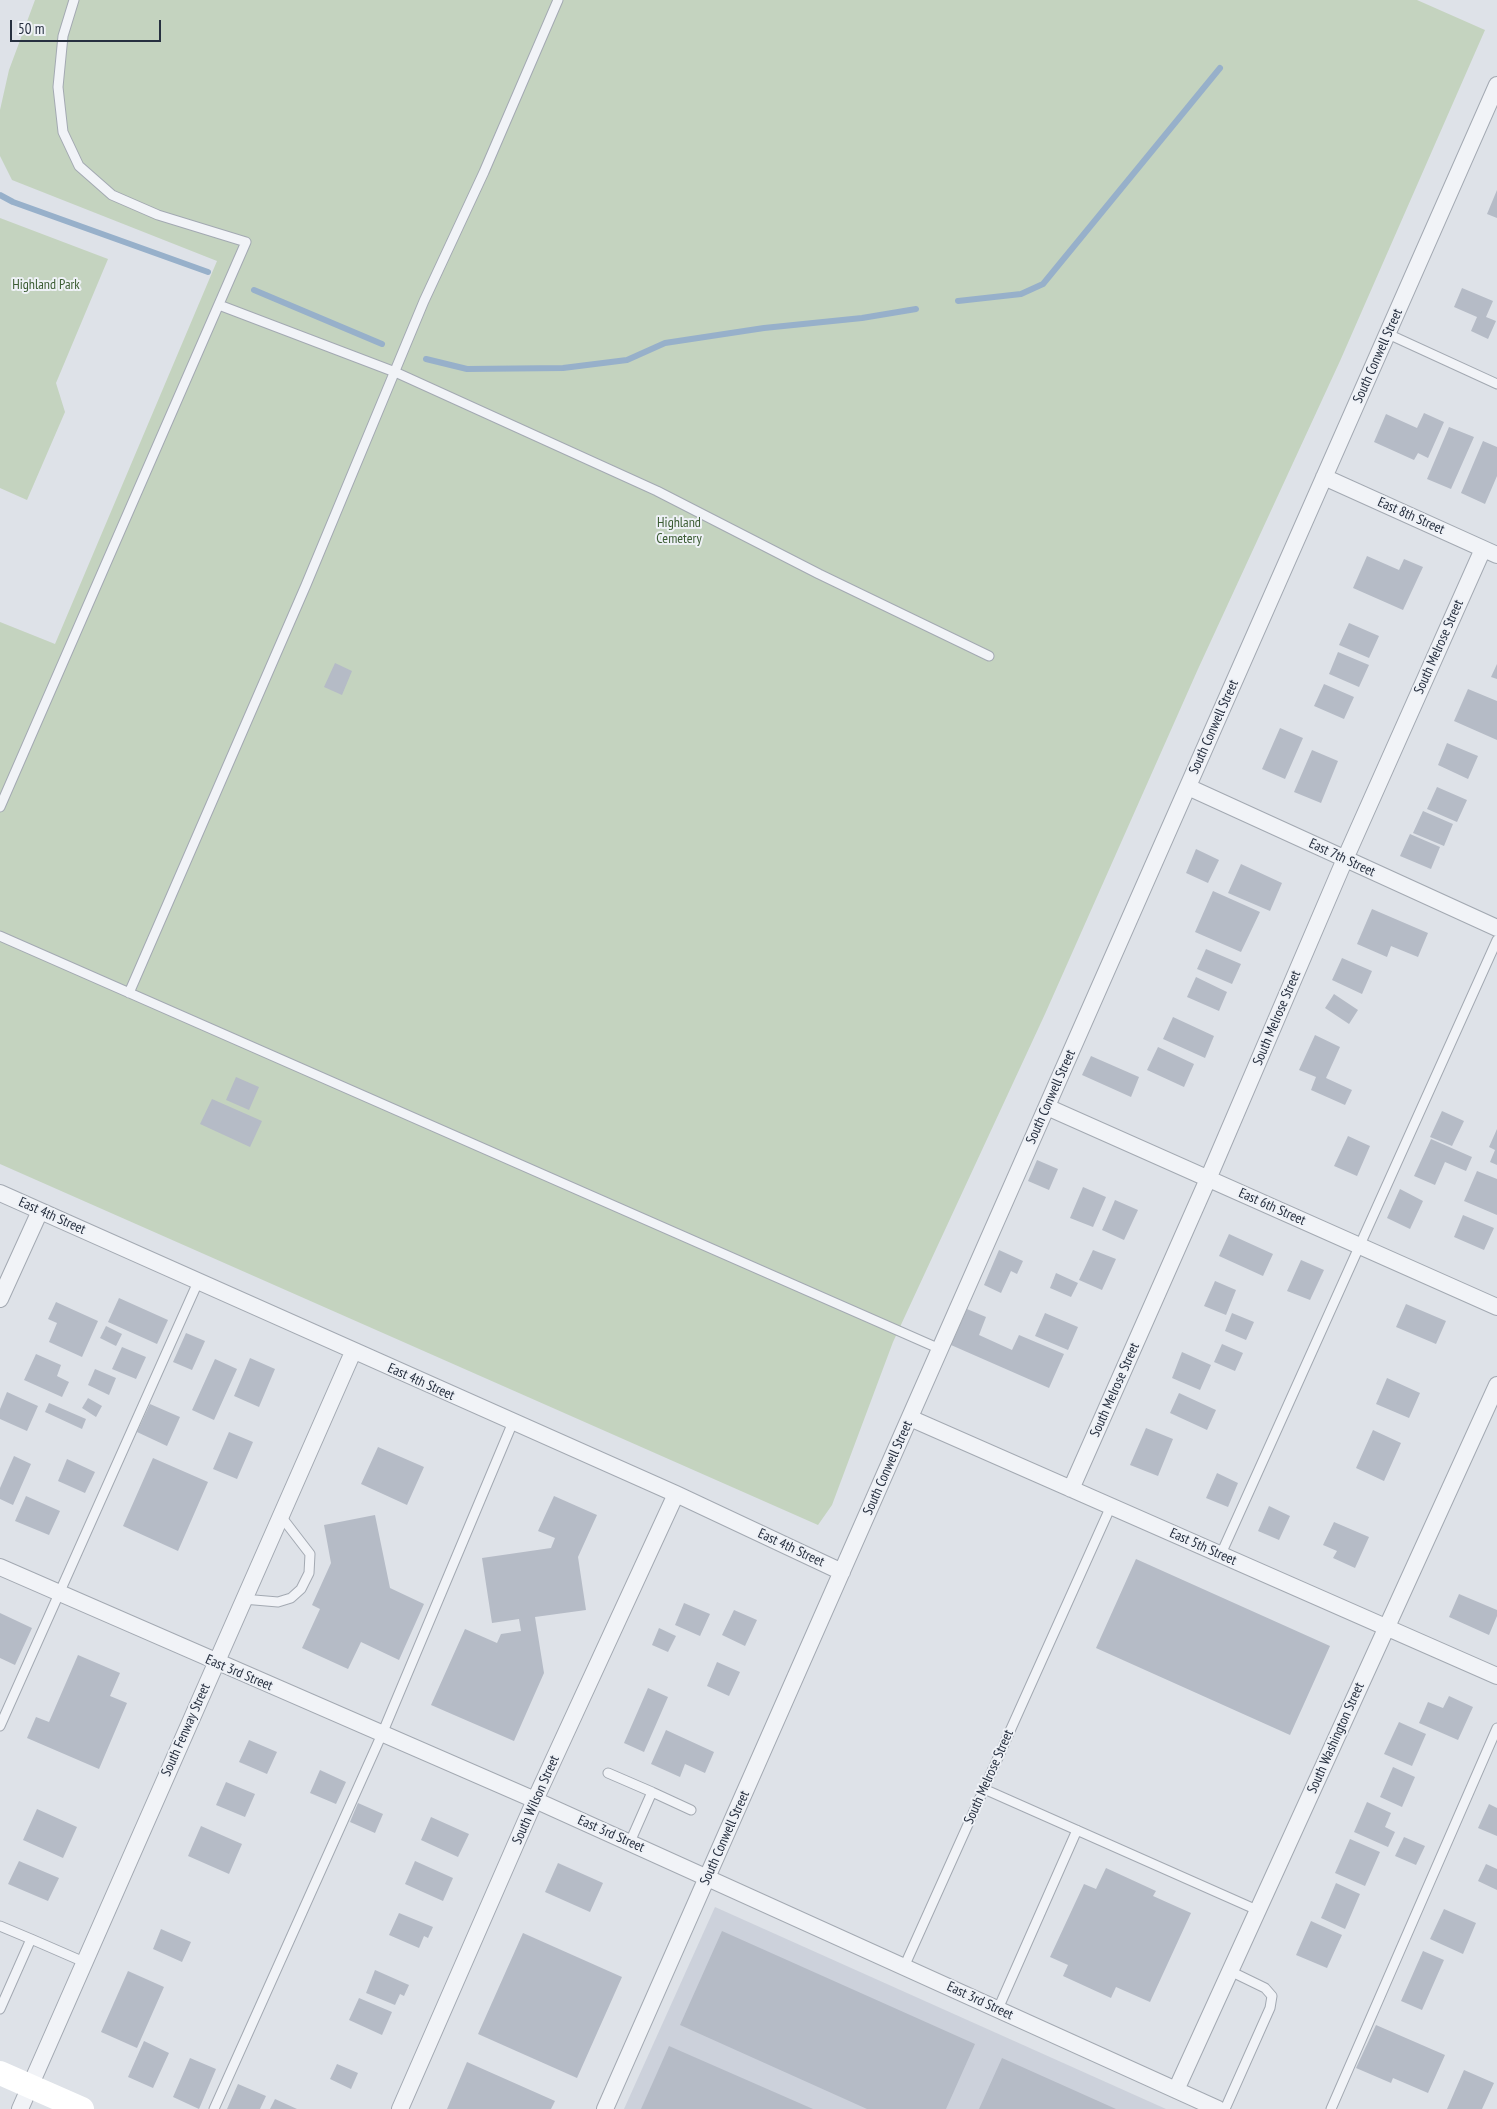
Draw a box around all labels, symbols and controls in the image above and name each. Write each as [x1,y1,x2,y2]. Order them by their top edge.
scale bar [12,10,164,42]
text: 50 m [18,19,44,38]
park label: Highland Park [12,277,80,293]
street label: South Conwell Street [1350,306,1406,406]
street label: East 8th Street [1375,494,1447,538]
park label: Highland Cemetery [656,515,702,548]
street label: South Melrose Street [1411,597,1467,697]
street label: South Conwell Street [1186,677,1242,777]
street label: East 7th Street [1306,835,1378,881]
street label: South Melrose Street [1249,968,1305,1068]
street label: South Conwell Street [1023,1047,1079,1147]
street label: East 6th Street [1236,1185,1308,1229]
street label: East 4th Street [16,1194,88,1238]
street label: South Melrose Street [1087,1340,1143,1440]
street label: East 4th Street [385,1360,457,1404]
street label: South Conwell Street [860,1418,916,1518]
street label: East 4th Street [755,1525,827,1571]
street label: East 5th Street [1167,1525,1239,1569]
street label: East 3rd Street [203,1651,275,1695]
street label: South Washington Street [1304,1680,1368,1796]
street label: South Fenway Street [158,1681,214,1779]
street label: South Melrose Street [961,1727,1017,1827]
street label: South Wilson Street [509,1753,563,1847]
street label: South Conwell Street [697,1788,753,1888]
street label: East 3rd Street [575,1812,647,1856]
street label: East 3rd Street [944,1978,1016,2024]

